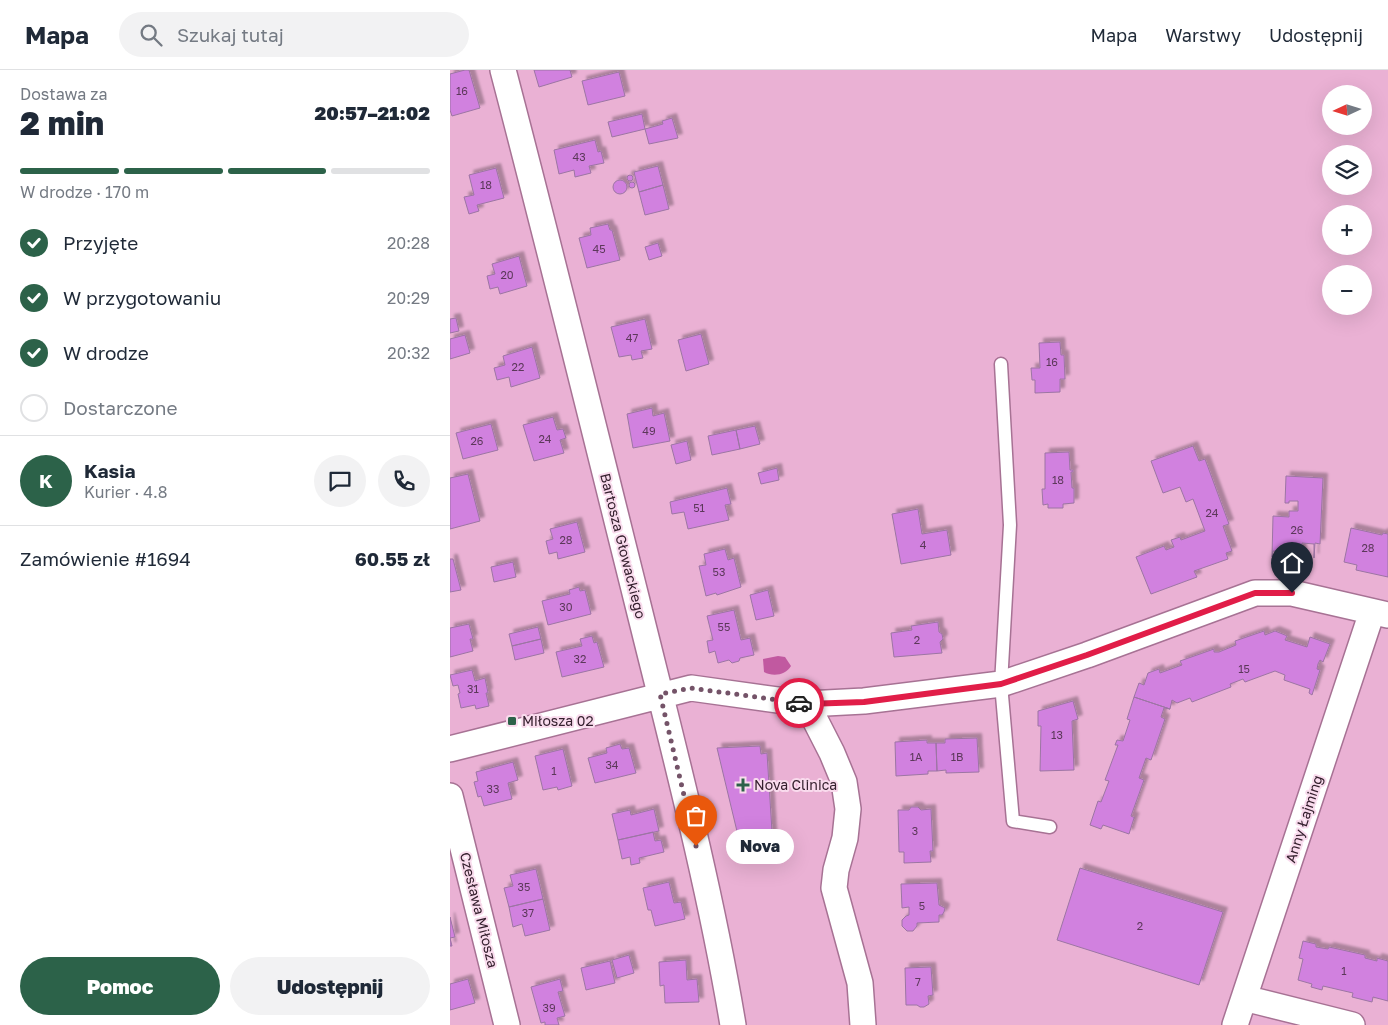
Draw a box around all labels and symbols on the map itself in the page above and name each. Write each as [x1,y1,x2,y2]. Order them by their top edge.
house number: 16 [456,84,468,97]
north arrow [1322,85,1372,135]
house number: 43 [572,150,586,163]
house number: 18 [480,178,492,191]
house number: 45 [592,242,606,255]
house number: 20 [500,268,514,281]
house number: 47 [626,331,638,344]
house number: 16 [1046,355,1058,368]
house number: 22 [512,360,524,373]
house number: 49 [642,424,656,437]
house number: 24 [538,432,552,445]
house number: 26 [470,434,484,447]
street label: Bartosza Głowackiego [597,471,650,620]
house number: 18 [1052,473,1064,486]
house number: 51 [693,501,705,514]
house number: 24 [1205,506,1219,519]
house number: 26 [1290,523,1304,536]
house number: 28 [559,533,573,546]
house number: 4 [920,538,927,551]
house number: 28 [1361,541,1375,554]
pin [1271,542,1313,593]
house number: 53 [713,565,725,578]
house number: 30 [559,600,573,613]
house number: 55 [718,620,730,633]
house number: 2 [914,633,920,646]
house number: 32 [574,652,586,665]
house number: 15 [1238,662,1250,675]
courier [774,678,824,728]
house number: 31 [467,682,479,695]
place label: Miłosza 02 [522,712,594,729]
marker: Miłosza 02 [506,715,518,727]
house number: 13 [1051,728,1063,741]
house number: 1A [910,750,923,763]
house number: 1B [951,750,963,763]
house number: 34 [605,758,619,771]
house number: 1 [551,764,557,777]
street label: Anny Łajming [1281,773,1326,865]
place label: Nova Clinica [754,776,837,793]
marker: Nova Clinica [736,778,750,792]
house number: 33 [487,782,499,795]
pin [675,795,717,846]
house number: 3 [912,824,918,837]
callout: Nova [726,828,794,864]
street label: Czesława Miłosza [457,850,502,969]
house number: 35 [518,880,530,893]
house number: 5 [919,899,925,912]
house number: 37 [522,906,534,919]
house number: 2 [1137,919,1143,932]
house number: 1 [1341,964,1347,977]
house number: 7 [915,975,921,988]
house number: 39 [542,1001,556,1014]

